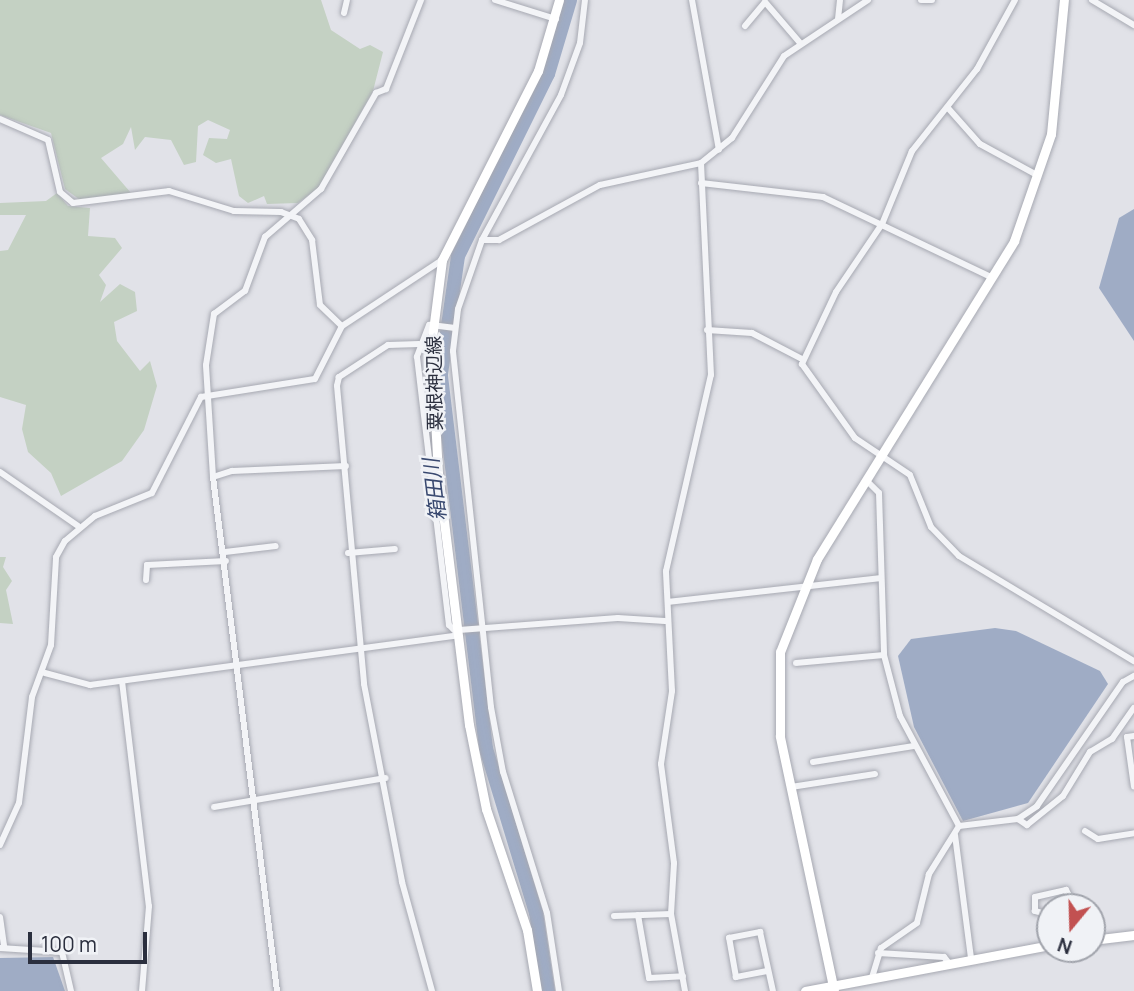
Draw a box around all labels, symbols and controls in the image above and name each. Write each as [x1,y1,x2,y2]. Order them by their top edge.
street label: 粟根神辺線 [423,335,447,431]
water label: 箱田川 [418,457,450,523]
north arrow [1036,893,1106,963]
scale bar [32,918,150,962]
text: 100 m [41,930,97,958]
text: N [1054,931,1076,960]

